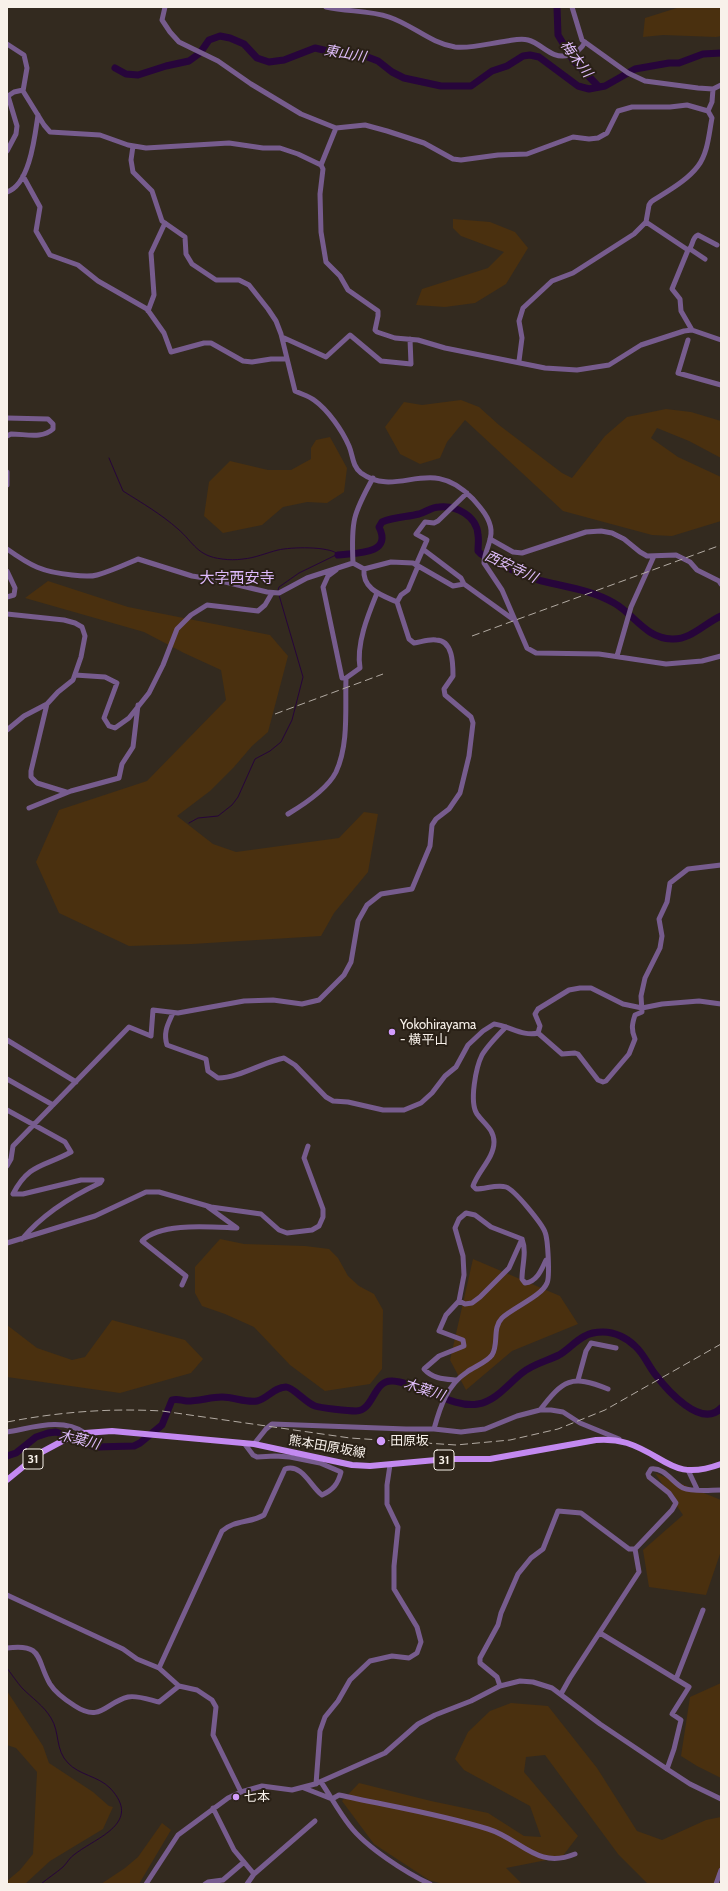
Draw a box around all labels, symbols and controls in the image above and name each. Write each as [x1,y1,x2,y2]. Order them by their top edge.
water label: 梅木川 [557,37,595,81]
water label: 東山川 [323,42,367,66]
water label: 西安寺川 [482,548,540,586]
district label: 大字西安寺 [200,570,274,588]
place label: Yokohirayama - 横平山 [400,1017,476,1048]
marker: Yokohirayama - 横平山 [387,1027,397,1037]
water label: 木葉川 [401,1376,447,1404]
water label: 木葉川 [57,1427,101,1453]
street label: 熊本田原坂線 [287,1433,367,1461]
place label: 田原坂 [390,1433,429,1449]
marker: 田原坂 [375,1435,387,1447]
road number: 31 [23,1449,43,1469]
road number: 31 [434,1450,454,1470]
place label: 七本 [244,1789,270,1805]
marker: 七本 [231,1792,241,1802]

